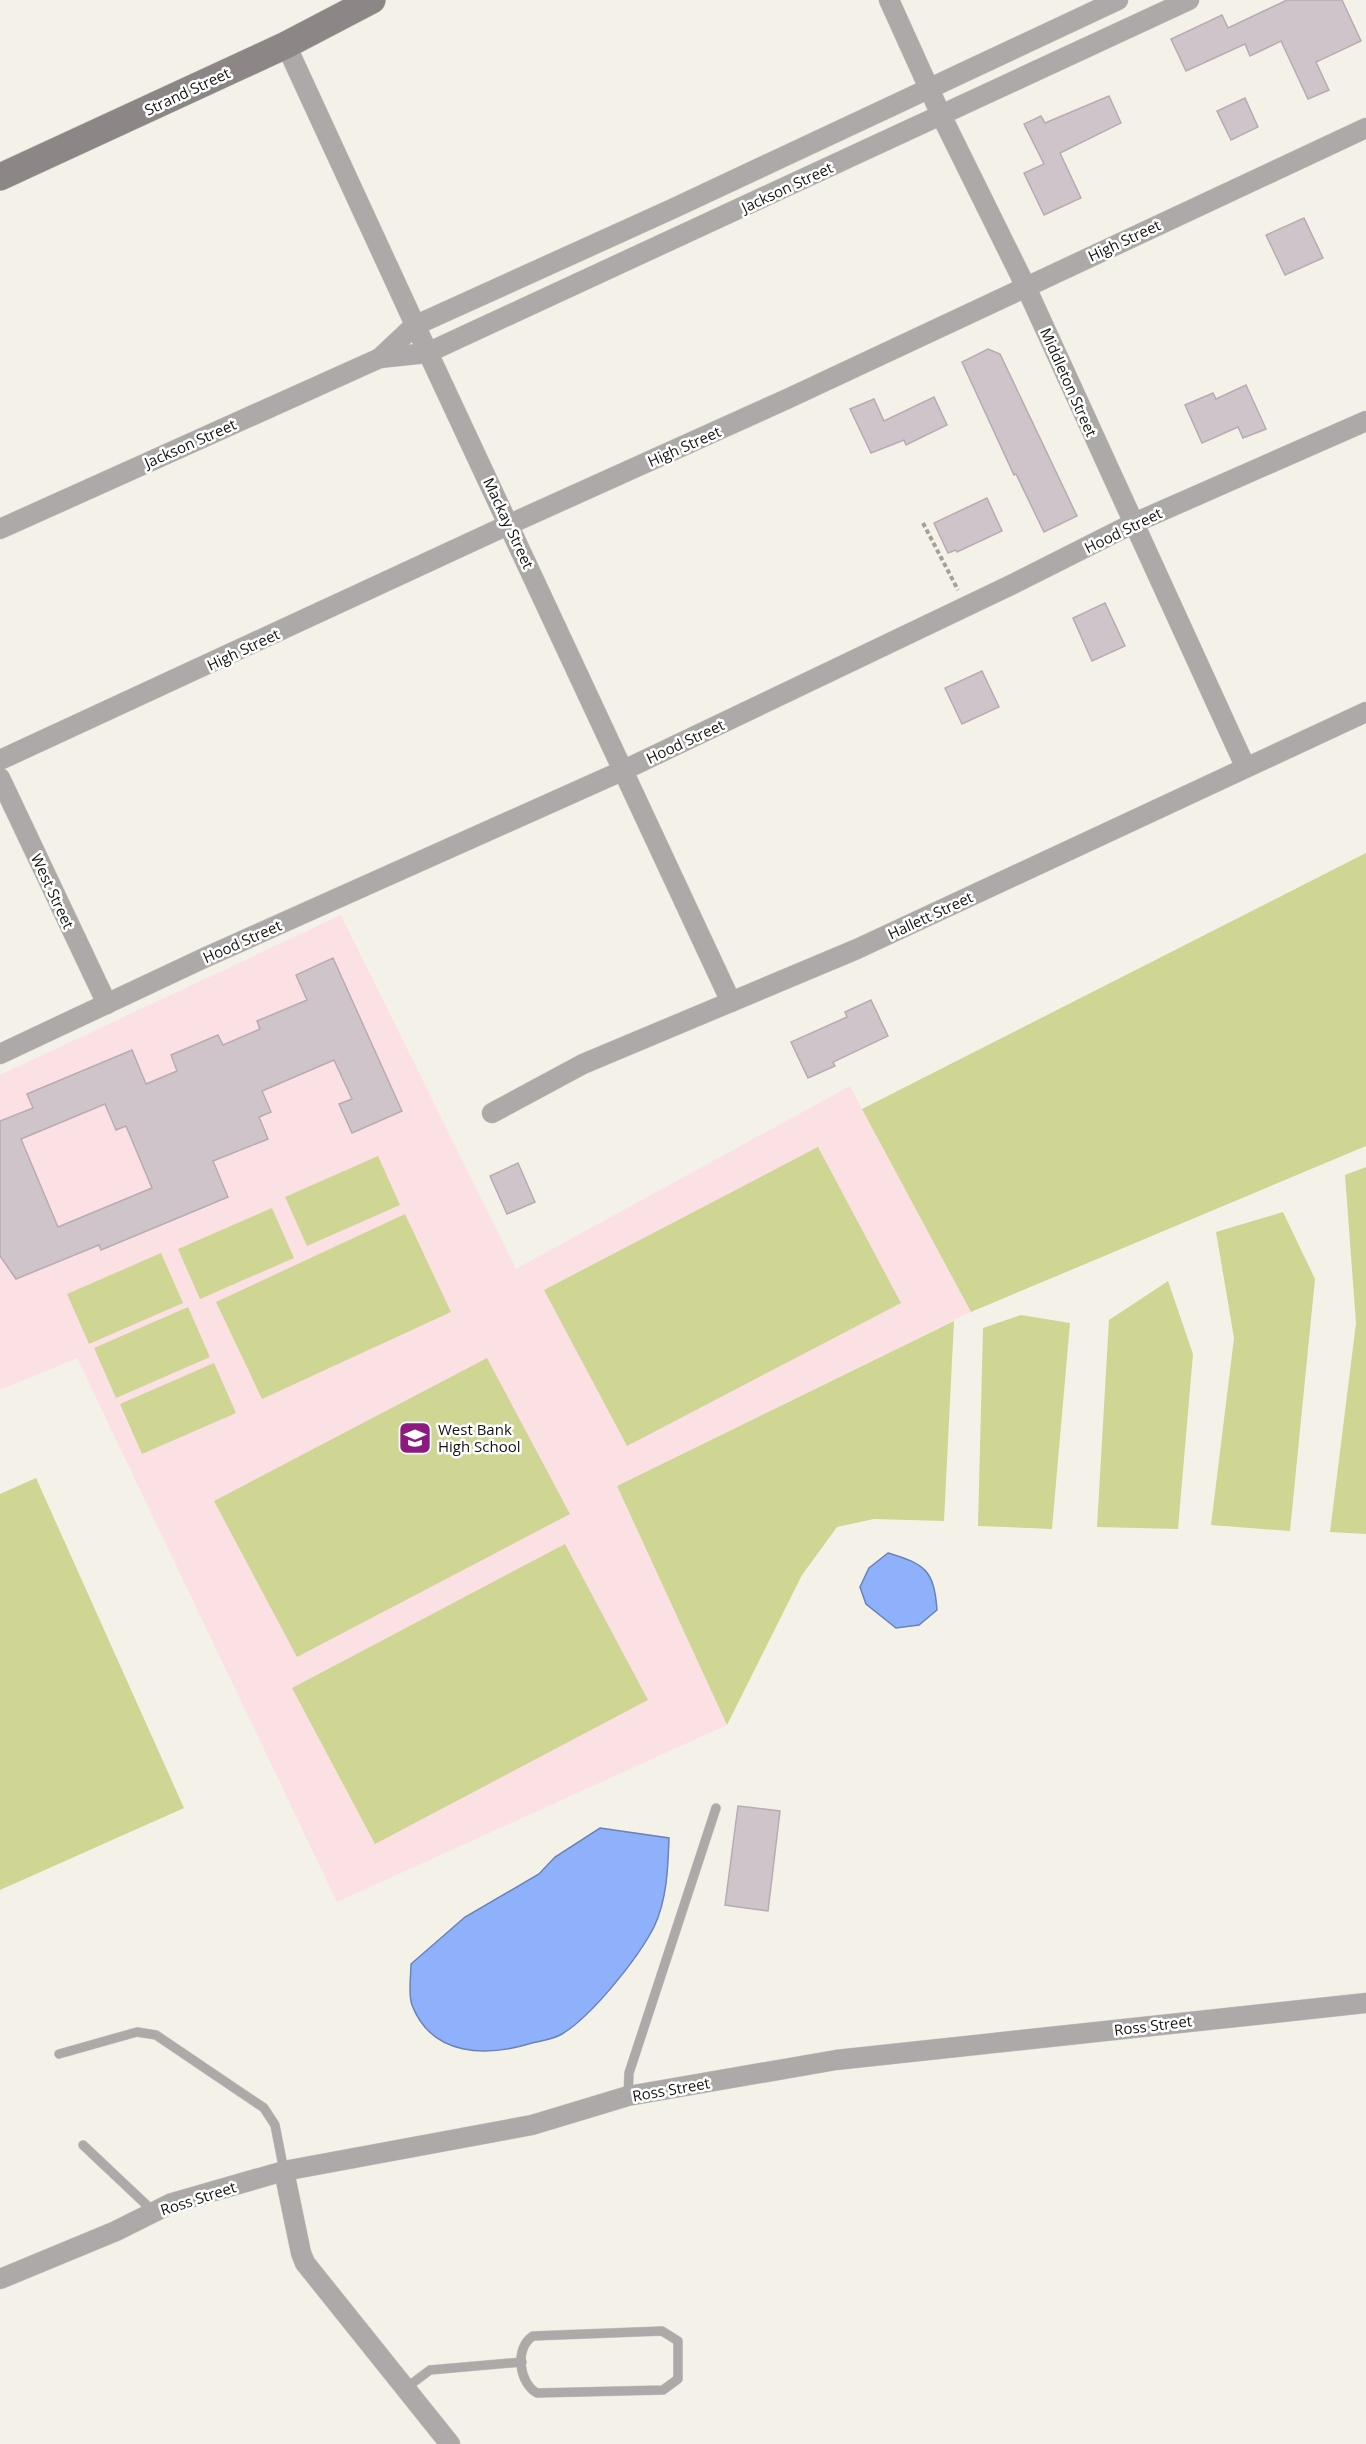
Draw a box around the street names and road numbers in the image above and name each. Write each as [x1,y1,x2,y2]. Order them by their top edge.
street label: Strand Street [141,62,233,120]
street label: Jackson Street [736,157,836,218]
street label: High Street [1084,214,1164,266]
street label: Middleton Street [1036,324,1102,440]
street label: Jackson Street [139,414,239,473]
street label: High Street [644,421,724,471]
street label: Mackay Street [479,474,539,572]
street label: Hood Street [1081,503,1165,557]
street label: High Street [203,623,283,675]
street label: Hood Street [643,714,727,768]
street label: West Street [27,850,79,932]
street label: Hallett Street [884,887,976,943]
street label: Hood Street [200,915,284,967]
street label: Ross Street [1113,2010,1193,2040]
street label: Ross Street [631,2072,711,2106]
street label: Ross Street [158,2176,238,2220]

